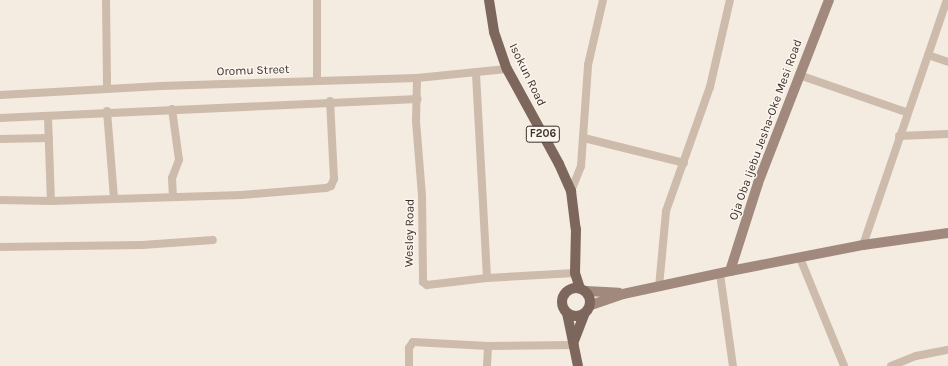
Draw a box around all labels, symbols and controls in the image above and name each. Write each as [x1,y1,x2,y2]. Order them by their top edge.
street label: Oja Oba Ijebu Jesha-Oke Mesi Road [727,38,805,222]
street label: Isokun Road [506,41,548,109]
street label: Oromu Street [216,63,290,79]
road number: F206 [525,125,561,143]
street label: Wesley Road [402,199,418,267]

